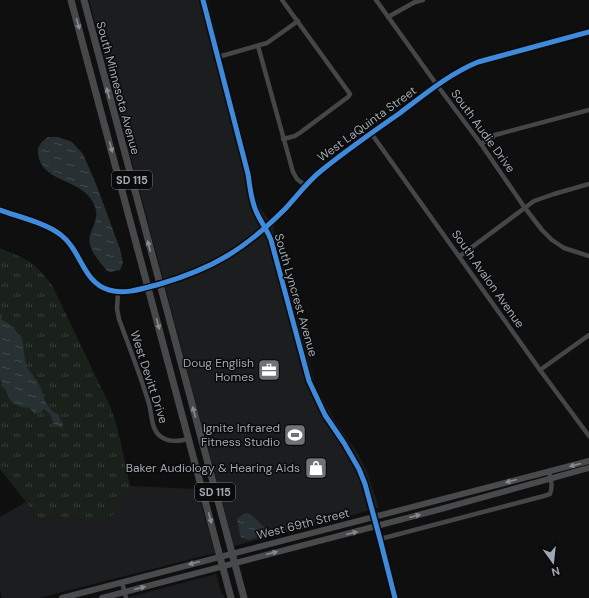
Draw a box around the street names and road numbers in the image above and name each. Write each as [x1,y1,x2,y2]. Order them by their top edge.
street label: South Minnesota Avenue [92,20,144,157]
street label: West LaQuinta Street [314,82,420,165]
street label: South Audie Drive [447,86,519,176]
road number: SD 115 [112,171,152,189]
street label: South Avalon Avenue [448,227,528,331]
street label: South Lyncrest Avenue [271,232,321,359]
street label: West Devitt Drive [126,329,172,426]
road number: SD 115 [195,483,235,501]
street label: West 69th Street [255,505,351,543]

